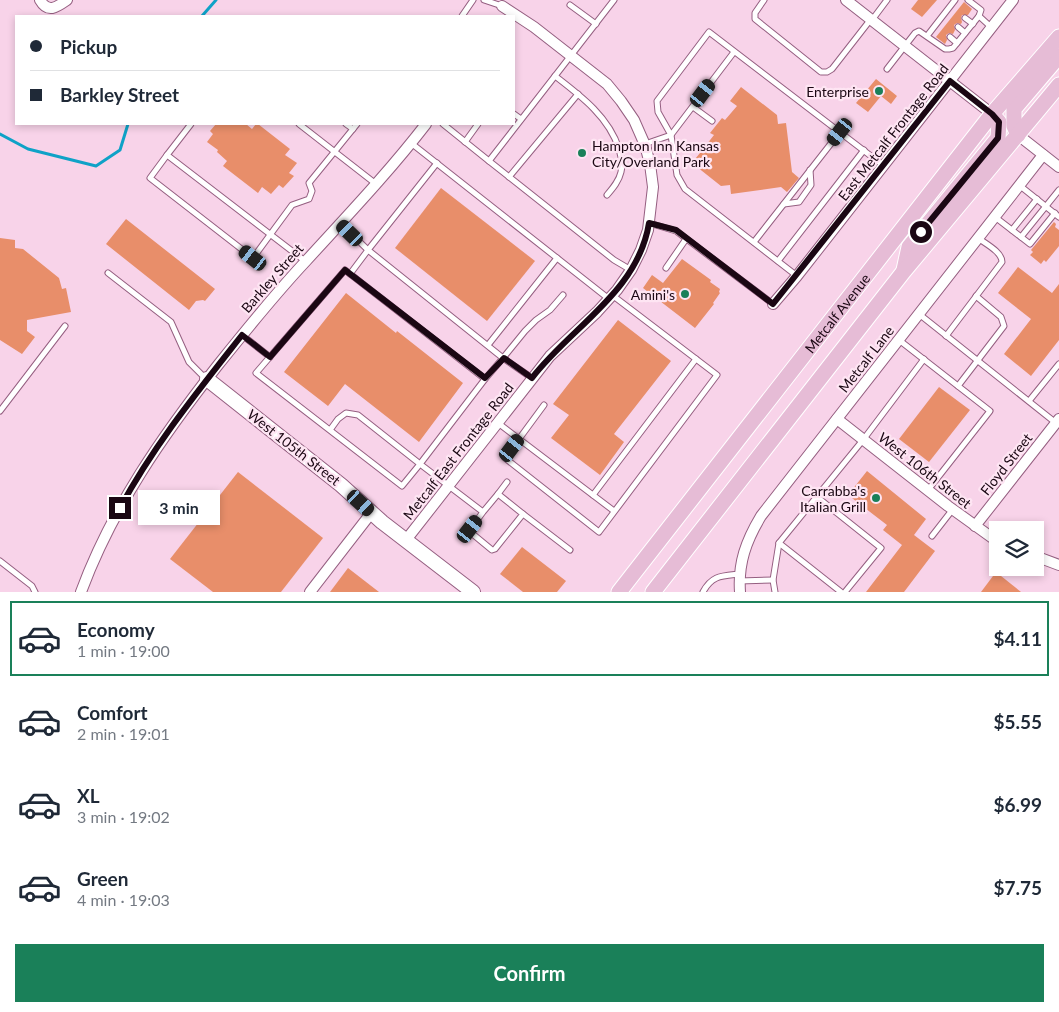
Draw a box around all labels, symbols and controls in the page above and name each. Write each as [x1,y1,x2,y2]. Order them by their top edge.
text: Pickup [60,35,117,58]
street label: East Metcalf Frontage Road [834,60,952,204]
car [687,77,718,109]
text: Barkley Street [60,83,179,106]
place label: Enterprise [806,83,869,100]
marker: Enterprise [873,85,885,97]
car [824,116,855,148]
place label: Hampton Inn Kansas City/Overland Park [592,137,719,170]
marker: Hampton Inn Kansas City/Overland Park [576,147,588,159]
car [333,217,366,249]
route start [910,221,932,243]
street label: Barkley Street [237,240,307,316]
car [236,243,269,273]
street label: Metcalf Avenue [800,270,873,356]
place label: Amini's [631,286,675,303]
marker: Amini's [679,288,691,300]
street label: Metcalf Lane [835,322,897,396]
street label: Metcalf East Frontage Road [399,379,517,523]
street label: West 105th Street [244,405,344,489]
street label: West 106th Street [875,428,975,512]
street label: Floyd Street [976,430,1036,498]
car [496,432,527,464]
place label: Carrabba's Italian Grill [800,482,866,515]
car [344,487,377,519]
callout: 3 min [138,490,220,526]
marker: Carrabba's Italian Grill [870,492,882,504]
route end [109,497,131,519]
text: 3 min [159,498,199,517]
car [454,513,485,545]
map controls [989,521,1044,576]
button: layers [989,521,1044,576]
icon: car [17,616,62,661]
text: Economy [77,618,155,641]
text: $4.11 [993,627,1042,650]
text: 1 min · 19:00 [77,641,170,660]
icon: car [17,699,62,744]
text: Comfort [77,701,148,724]
text: $5.55 [993,710,1042,733]
text: 2 min · 19:01 [77,724,170,743]
icon: car [17,782,62,827]
text: XL [77,784,100,807]
text: $6.99 [993,793,1042,816]
text: 3 min · 19:02 [77,807,170,826]
icon: car [17,865,62,910]
text: Green [77,867,128,890]
text: $7.75 [993,876,1042,899]
text: 4 min · 19:03 [77,890,170,909]
button: Confirm [15,944,1044,1002]

